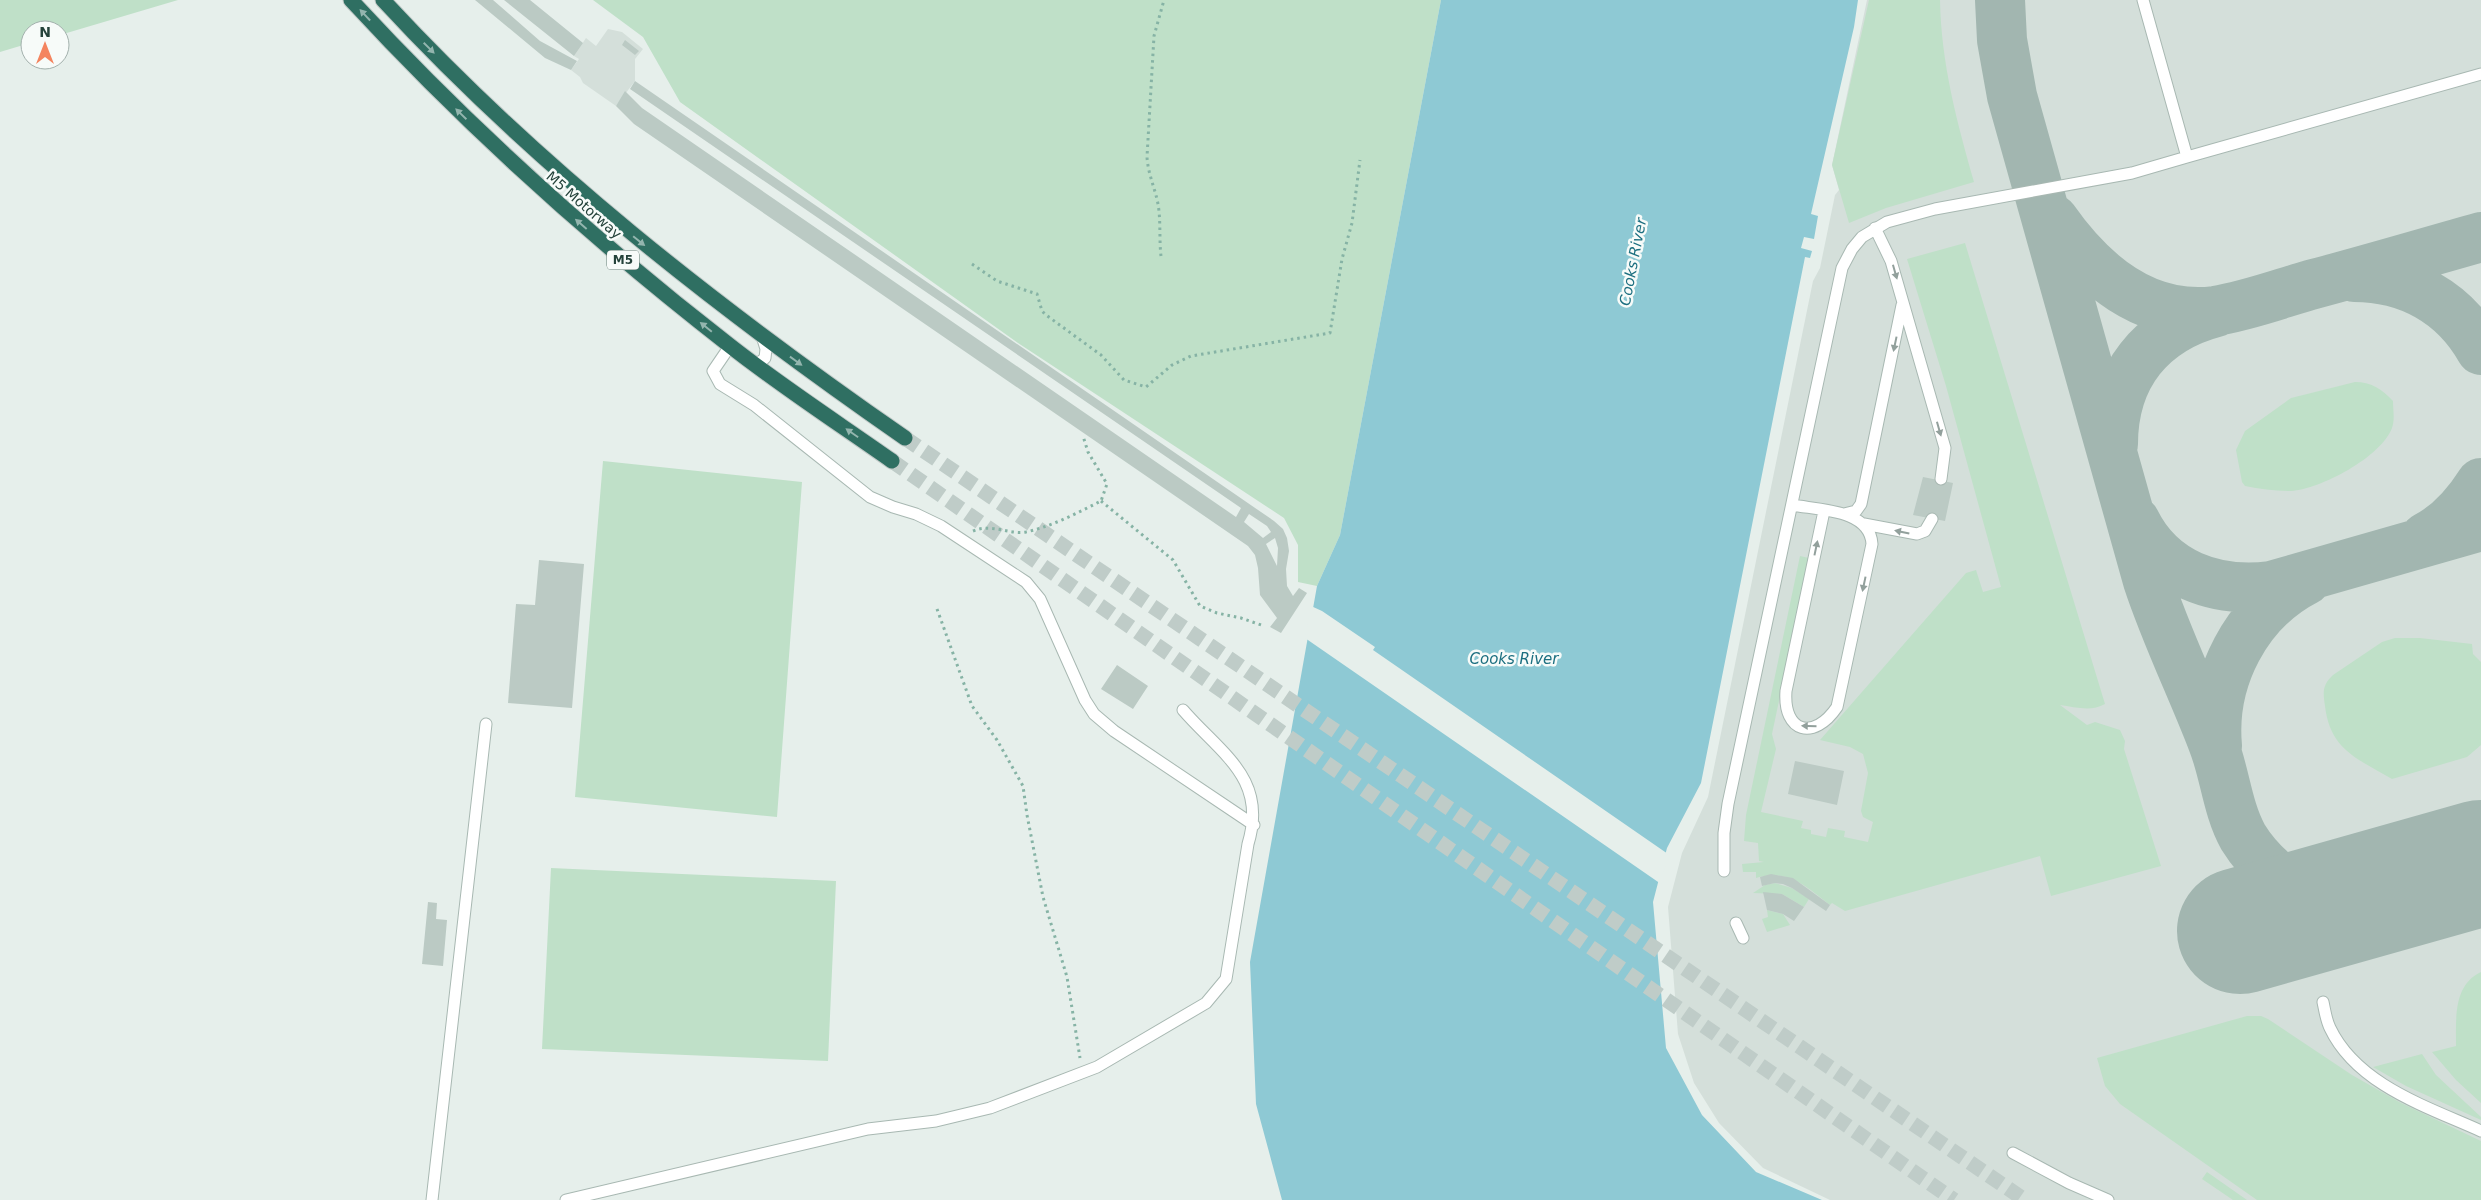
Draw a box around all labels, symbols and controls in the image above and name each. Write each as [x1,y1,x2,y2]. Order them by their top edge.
one-way arrow [359,10,371,22]
north arrow [20,20,70,70]
text: N [39,24,51,40]
one-way arrow [423,42,435,54]
one-way arrow [456,108,468,120]
street label: M5 Motorway [543,168,625,242]
water label: Cooks River [1616,216,1650,307]
one-way arrow [575,219,588,230]
one-way arrow [633,235,646,246]
road number: M5 [607,250,639,270]
one-way arrow [1891,265,1899,280]
one-way arrow [700,322,713,333]
one-way arrow [1890,337,1898,353]
one-way arrow [789,356,803,366]
one-way arrow [1936,421,1944,436]
one-way arrow [845,428,859,438]
one-way arrow [1894,528,1909,536]
one-way arrow [1812,540,1820,555]
one-way arrow [1860,577,1868,592]
water label: Cooks River [1470,650,1559,668]
one-way arrow [1800,722,1816,730]

